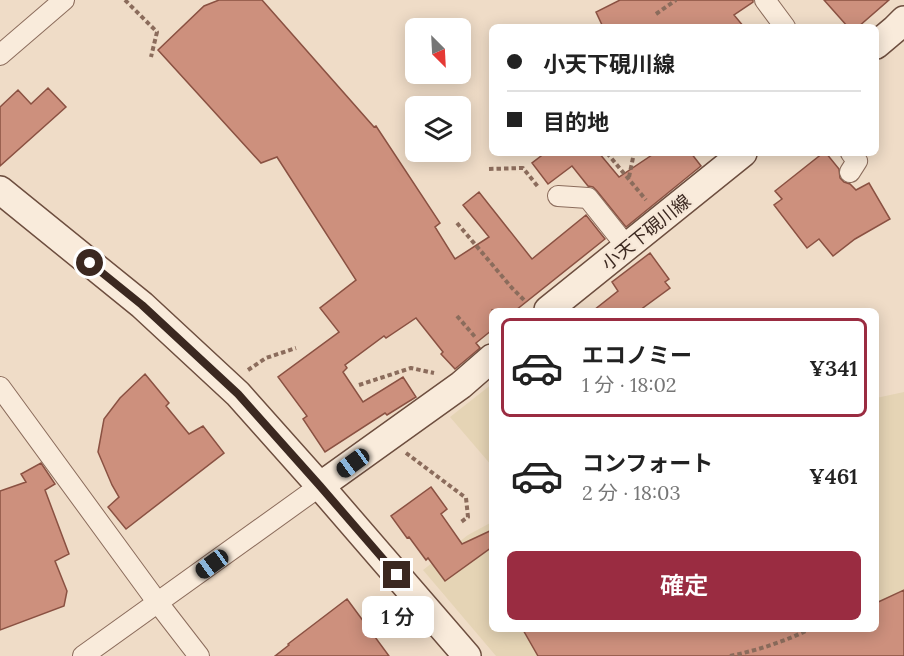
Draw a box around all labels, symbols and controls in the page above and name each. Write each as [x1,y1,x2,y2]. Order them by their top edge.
north arrow [405,18,471,84]
map controls [405,18,471,162]
text: 小天下硯川線 [543,50,675,78]
button: layers [405,96,471,162]
text: 目的地 [543,108,609,136]
street label: 小天下硯川線 [597,189,695,275]
route start [76,249,103,276]
icon: car [510,341,564,395]
text: エコノミー [582,341,692,369]
text: ¥341 [809,354,858,382]
text: 1 分 · 18:02 [582,372,677,397]
car [333,445,373,481]
icon: car [510,449,564,503]
text: コンフォート [582,449,713,477]
text: ¥461 [809,462,858,490]
text: 2 分 · 18:03 [582,480,681,505]
car [192,546,232,582]
button: 確定 [507,551,861,620]
route end [383,561,410,588]
callout: 1 分 [361,596,433,638]
text: 1 分 [381,604,415,629]

